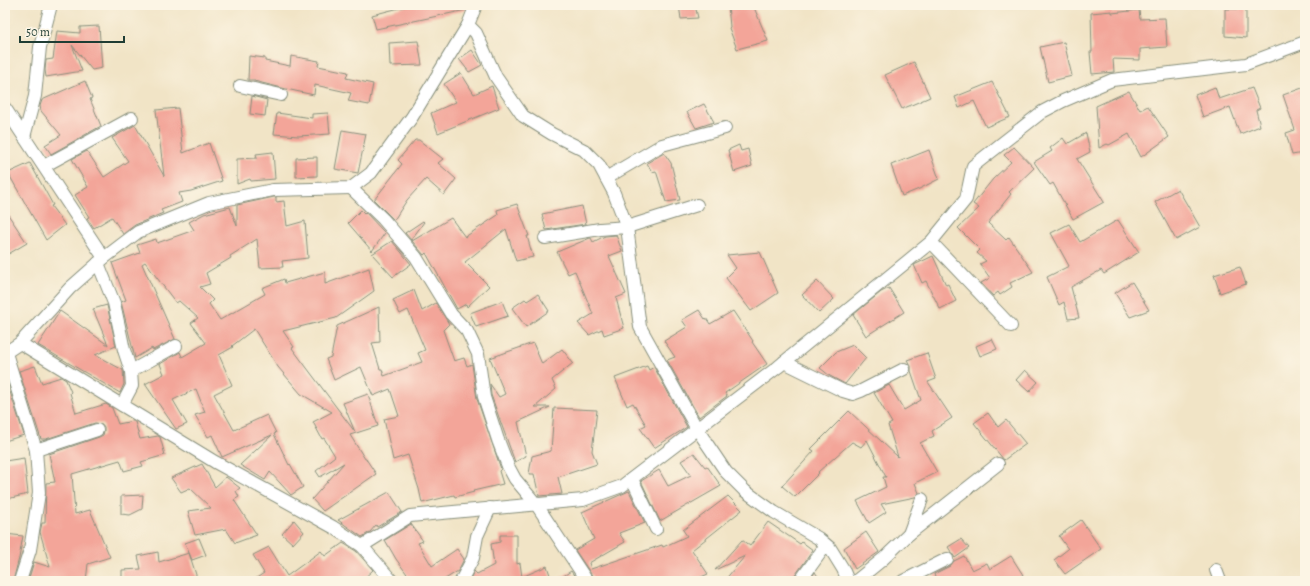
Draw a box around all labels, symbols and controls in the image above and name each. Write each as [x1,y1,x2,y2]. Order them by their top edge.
scale bar [20,18,124,44]
text: 50 m [26,24,50,40]

